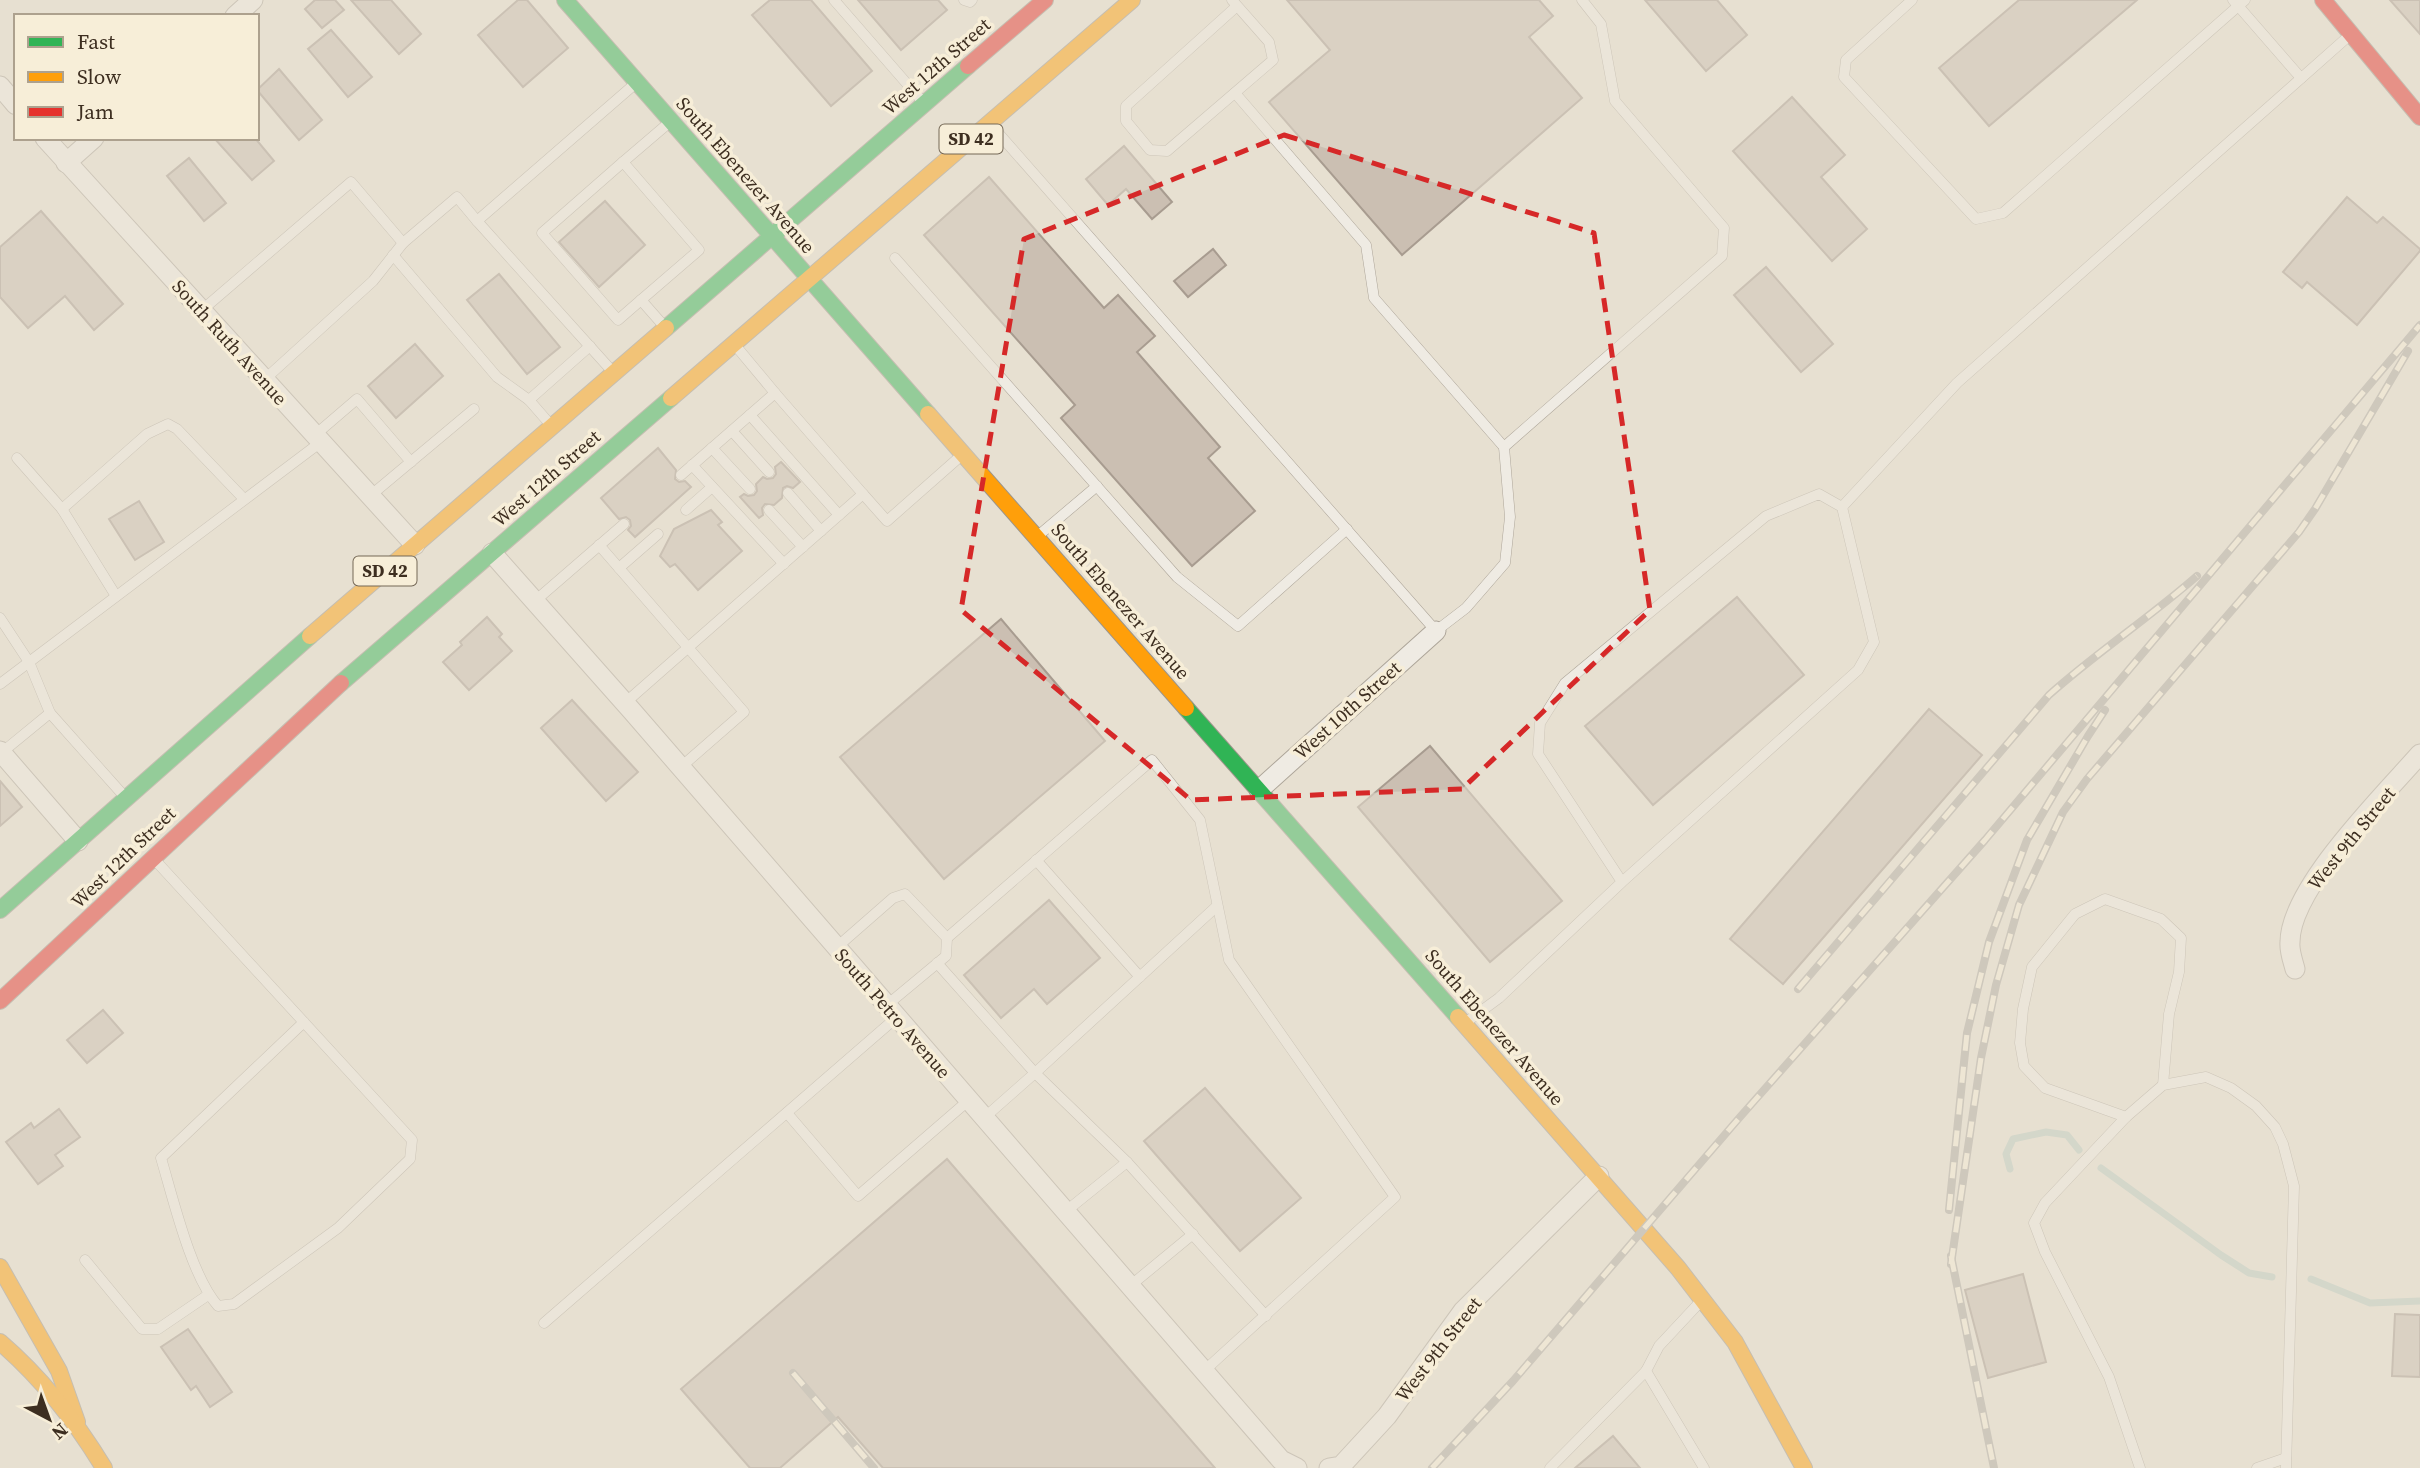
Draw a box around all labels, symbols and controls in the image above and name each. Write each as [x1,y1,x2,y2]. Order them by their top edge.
street label: West 12th Street [876,11,996,120]
legend [14,14,259,140]
text: Fast [77,27,115,56]
text: Slow [77,62,121,91]
street label: South Ebenezer Avenue [671,91,821,259]
text: Jam [76,97,114,126]
road number: SD 42 [940,124,1002,154]
street label: South Ruth Avenue [167,274,293,410]
street label: West 12th Street [486,423,606,532]
street label: South Ebenezer Avenue [1046,517,1196,685]
road number: SD 42 [354,556,416,586]
street label: West 10th Street [1288,654,1407,765]
street label: West 9th Street [2301,780,2401,895]
street label: West 12th Street [65,800,181,913]
street label: South Petro Avenue [829,942,957,1084]
street label: South Ebenezer Avenue [1420,943,1570,1111]
street label: West 9th Street [1389,1291,1488,1407]
north arrow [14,1384,84,1454]
text: N [46,1417,74,1446]

